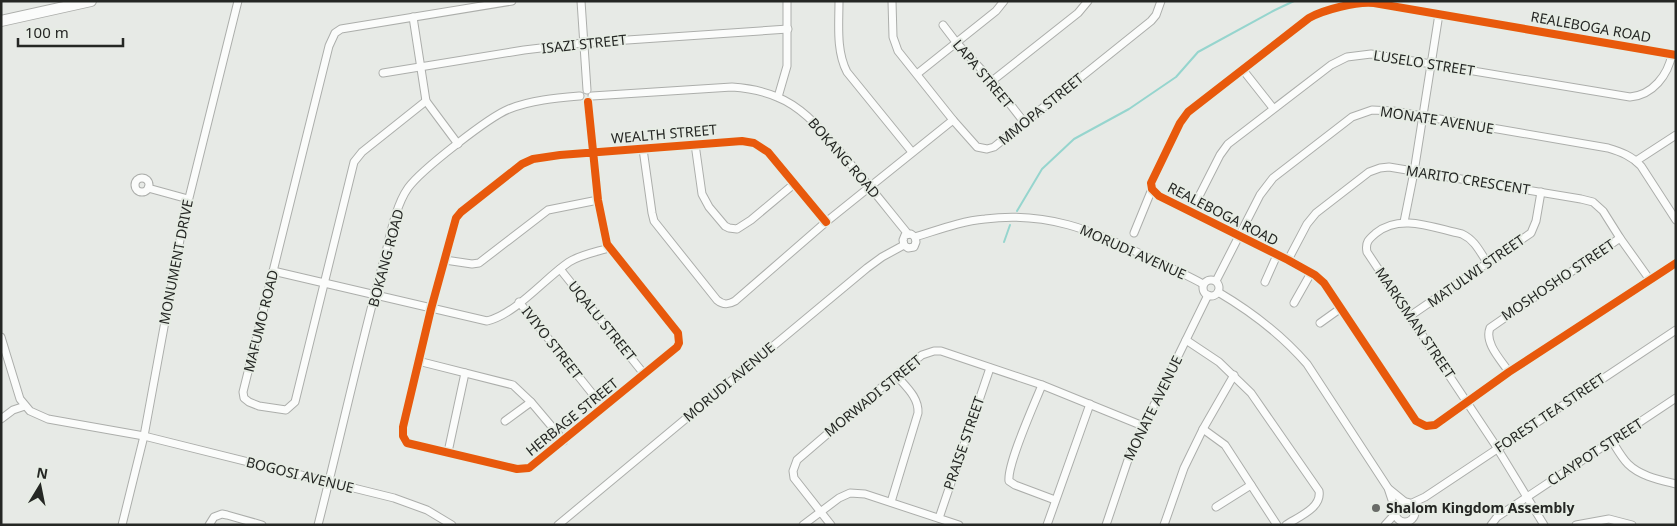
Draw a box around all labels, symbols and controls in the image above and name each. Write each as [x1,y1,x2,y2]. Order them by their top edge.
street label: REALEBOGA ROAD [1529,7,1653,46]
scale bar [18,15,122,47]
text: 100 m [25,22,69,42]
street label: ISAZI STREET [541,30,628,57]
street label: LAPA STREET [949,35,1018,112]
street label: LUSELO STREET [1372,45,1476,80]
street label: MMOPA STREET [994,68,1087,149]
street label: MONATE AVENUE [1379,101,1495,138]
street label: BOKANG ROAD [804,113,885,202]
street label: WEALTH STREET [610,119,718,148]
street label: MARITO CRESCENT [1405,160,1532,199]
street label: REALEBOGA ROAD [1165,177,1282,250]
street label: MONUMENT DRIVE [154,198,197,326]
street label: BOKANG ROAD [363,207,408,309]
street label: MORUDI AVENUE [1077,220,1189,283]
street label: MATULWI STREET [1423,230,1528,311]
street label: MOSHOSHO STREET [1497,234,1618,325]
street label: MARKSMAN STREET [1371,263,1460,382]
street label: MAFUMO ROAD [239,268,282,374]
street label: UQALU STREET [564,276,641,365]
street label: IVIYO STREET [518,302,587,383]
street label: MORUDI AVENUE [679,338,779,426]
street label: MORWADI STREET [820,350,925,441]
street label: MONATE AVENUE [1119,352,1186,463]
street label: FOREST TEA STREET [1491,368,1609,457]
street label: HERBAGE STREET [521,373,622,460]
street label: PRAISE STREET [939,393,988,492]
street label: CLAYPOT STREET [1543,414,1646,490]
street label: BOGOSI AVENUE [244,452,356,497]
north arrow [15,461,65,511]
text: N [35,462,50,483]
place label: Shalom Kingdom Assembly [1386,498,1575,517]
marker: Shalom Kingdom Assembly [1370,502,1382,514]

